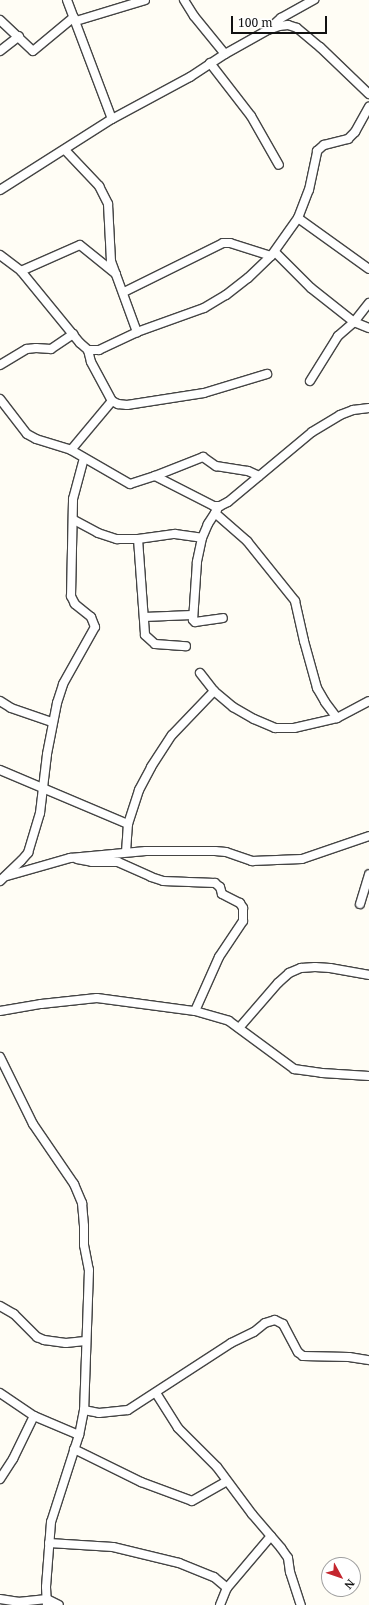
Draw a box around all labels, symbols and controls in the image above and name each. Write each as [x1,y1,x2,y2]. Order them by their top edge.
scale bar [233,8,329,34]
text: 100 m [238,14,273,31]
north arrow [321,1557,361,1597]
text: N [341,1576,358,1593]

